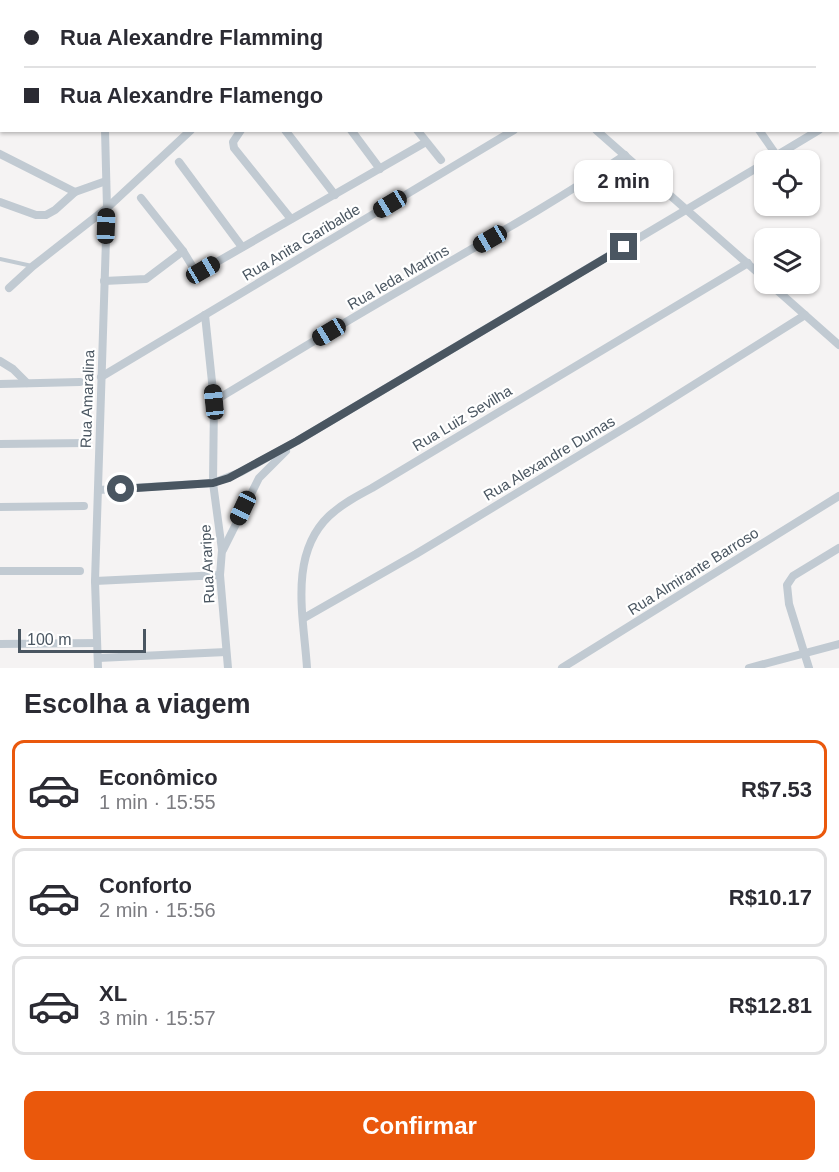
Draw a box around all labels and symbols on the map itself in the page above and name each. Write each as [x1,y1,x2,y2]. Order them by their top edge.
callout: 2 min [574,160,674,202]
car [370,187,410,221]
street label: Rua Anita Garibalde [239,200,363,284]
car [96,208,116,244]
car [470,222,510,256]
route end [610,233,637,260]
street label: Rua Ieda Martins [344,241,452,313]
car [183,253,223,287]
car [309,315,349,349]
street label: Rua Amaralina [77,349,97,448]
street label: Rua Luiz Sevilha [409,381,515,454]
car [203,383,225,421]
street label: Rua Alexandre Dumas [480,412,618,504]
route start [107,475,134,502]
car [227,488,259,528]
street label: Rua Araripe [196,524,218,604]
street label: Rua Almirante Barroso [625,524,761,618]
scale bar [18,626,146,654]

